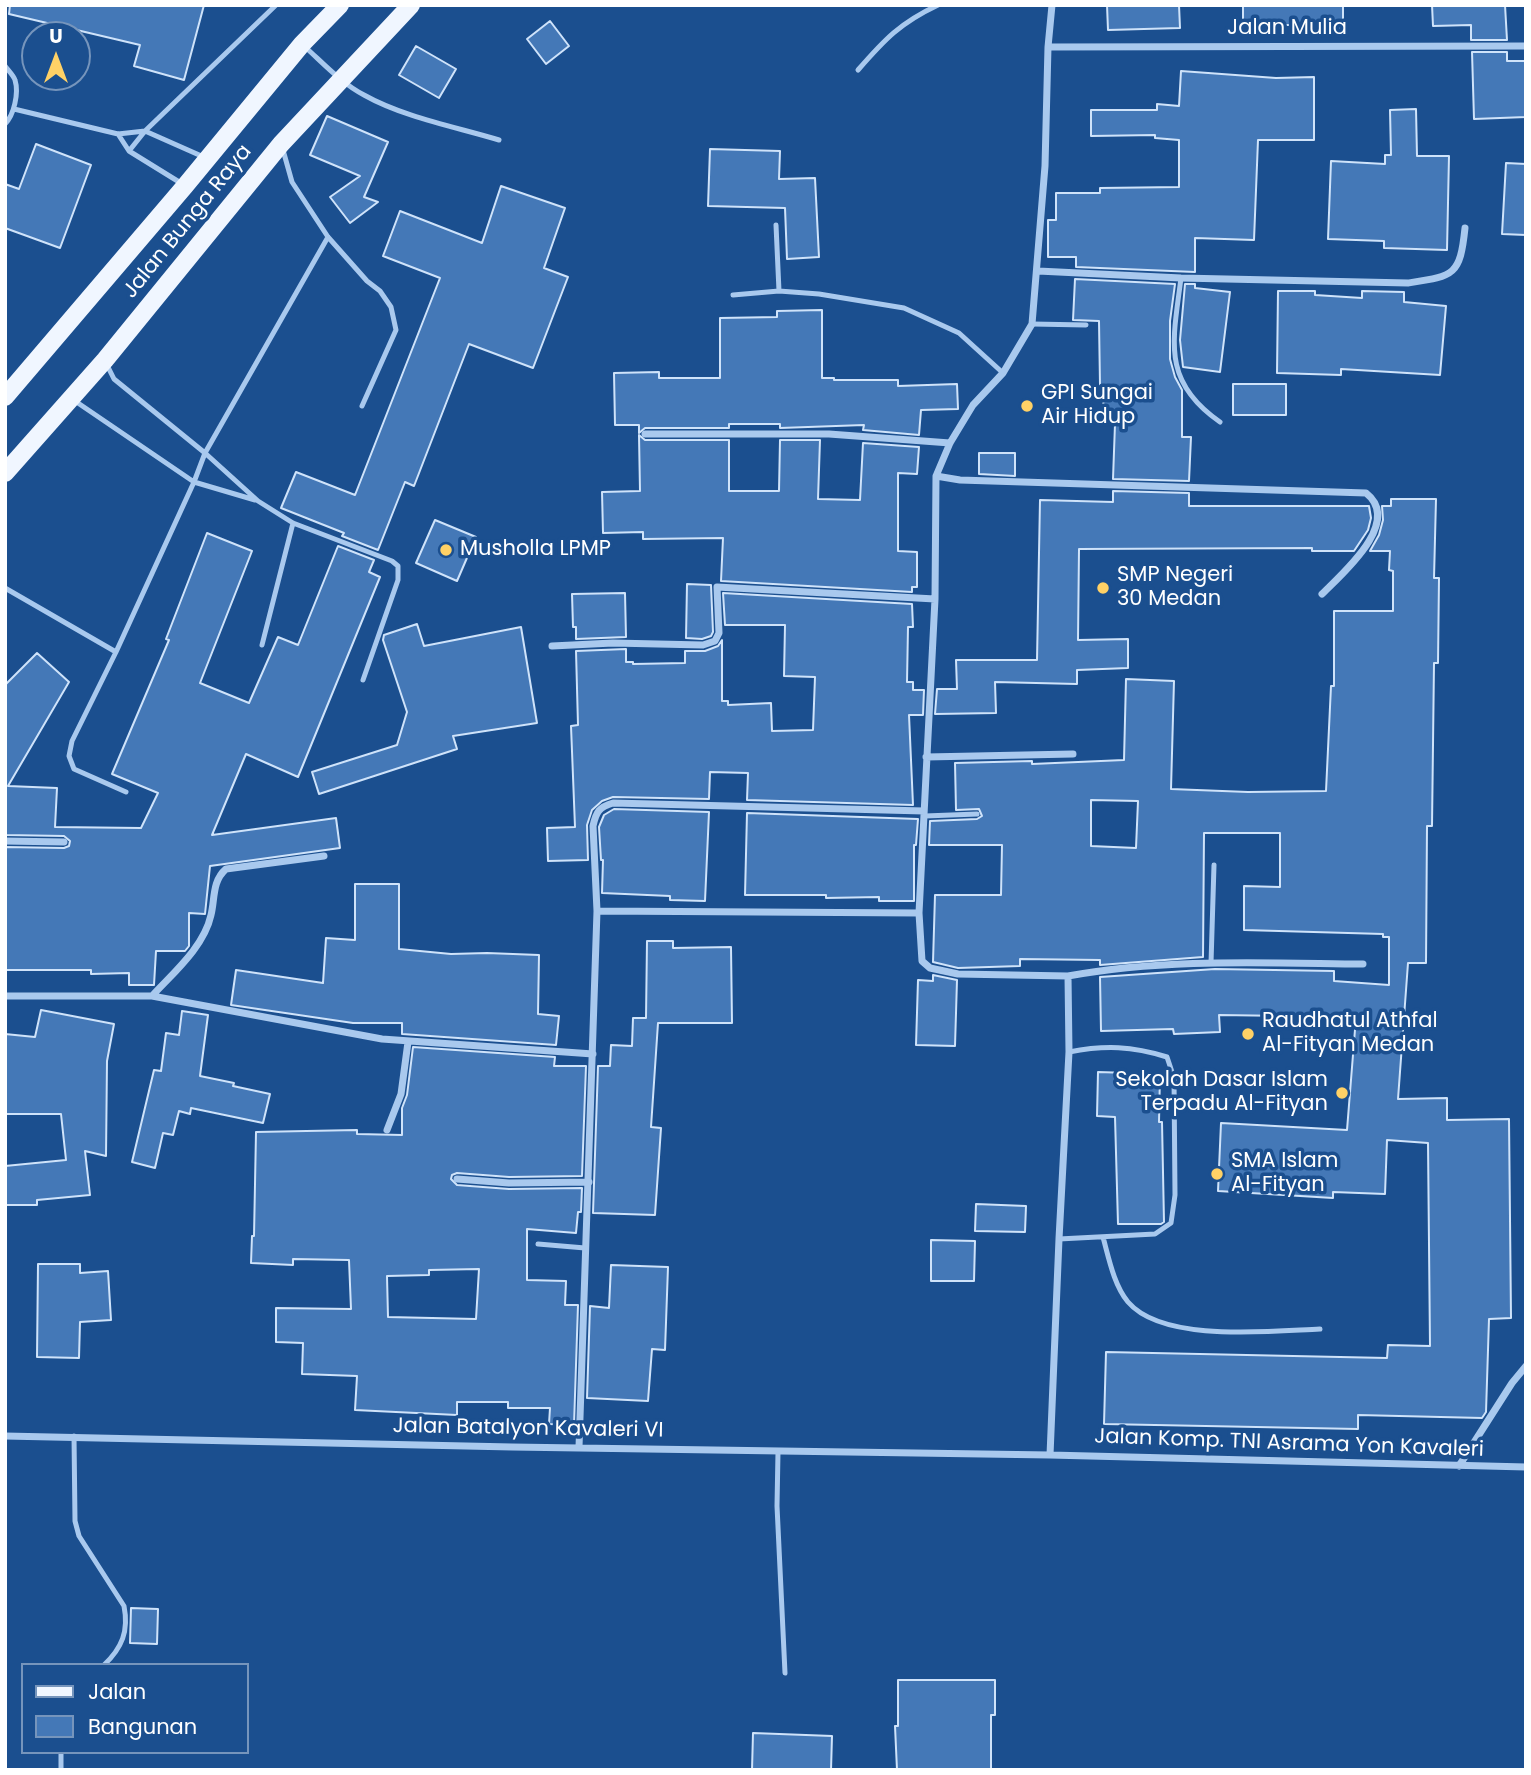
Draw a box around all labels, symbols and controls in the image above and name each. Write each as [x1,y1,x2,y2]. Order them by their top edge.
street label: Jalan Mulia [1227,16,1347,42]
north arrow [21,21,91,91]
text: U [49,23,63,50]
street label: Jalan Bunga Raya [118,140,258,304]
place label: GPI Sungai Air Hidup [1041,381,1153,431]
marker: GPI Sungai Air Hidup [1019,398,1035,414]
place label: Musholla LPMP [460,537,611,563]
marker: Musholla LPMP [438,542,454,558]
place label: SMP Negeri 30 Medan [1117,563,1233,613]
marker: SMP Negeri 30 Medan [1095,580,1111,596]
place label: Raudhatul Athfal Al-Fityan Medan [1262,1009,1438,1059]
marker: Raudhatul Athfal Al-Fityan Medan [1240,1026,1256,1042]
place label: Sekolah Dasar Islam Terpadu Al-Fityan [1115,1068,1328,1118]
marker: Sekolah Dasar Islam Terpadu Al-Fityan [1334,1085,1350,1101]
place label: SMA Islam Al-Fityan [1231,1149,1338,1199]
marker: SMA Islam Al-Fityan [1209,1166,1225,1182]
street label: Jalan Batalyon Kavaleri VI [392,1414,664,1444]
street label: Jalan Komp. TNI Asrama Yon Kavaleri [1094,1425,1484,1463]
legend [21,1663,248,1754]
text: Jalan [88,1677,146,1706]
text: Bangunan [88,1712,197,1741]

